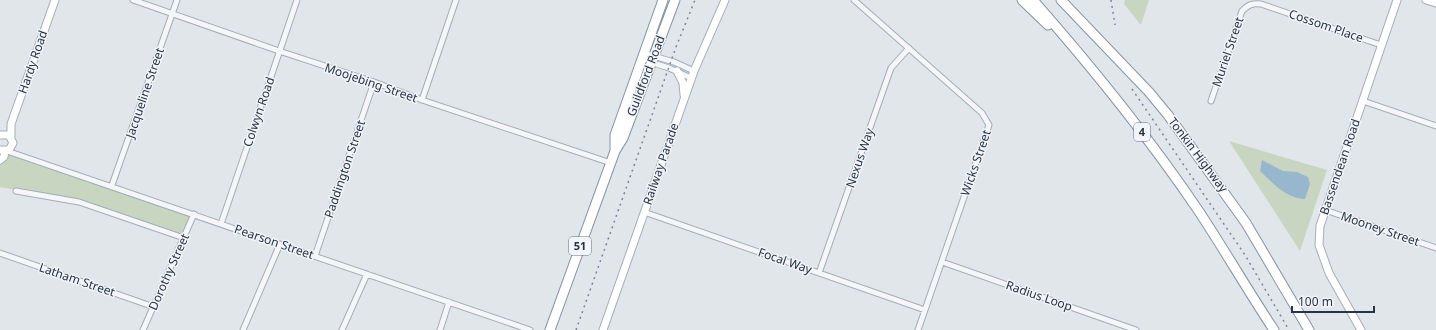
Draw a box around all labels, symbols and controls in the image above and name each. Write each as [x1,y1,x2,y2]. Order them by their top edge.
street label: Cossom Place [1287,5,1366,46]
street label: Muriel Street [1208,14,1248,89]
street label: Hardy Road [14,28,51,96]
street label: Guildford Road [622,33,669,119]
street label: Jacqueline Street [121,45,168,141]
street label: Moojebing Street [322,59,420,107]
street label: Colwyn Road [239,75,278,149]
street label: Tonkin Highway [1165,114,1233,196]
street label: Paddington Street [320,117,369,220]
street label: Bassendean Road [1315,117,1364,217]
street label: Railway Parade [639,120,683,207]
road number: 4 [1134,123,1150,141]
street label: Nexus Way [841,125,878,190]
street label: Wicks Street [956,127,995,198]
street label: Mooney Street [1339,207,1422,250]
street label: Pearson Street [232,220,317,263]
street label: Dorothy Street [144,230,193,313]
road number: 51 [569,237,591,255]
street label: Focal Way [756,243,815,278]
street label: Latham Street [37,259,118,301]
street label: Radius Loop [1004,276,1075,315]
scale bar [1292,288,1374,314]
text: 100 m [1298,293,1333,310]

